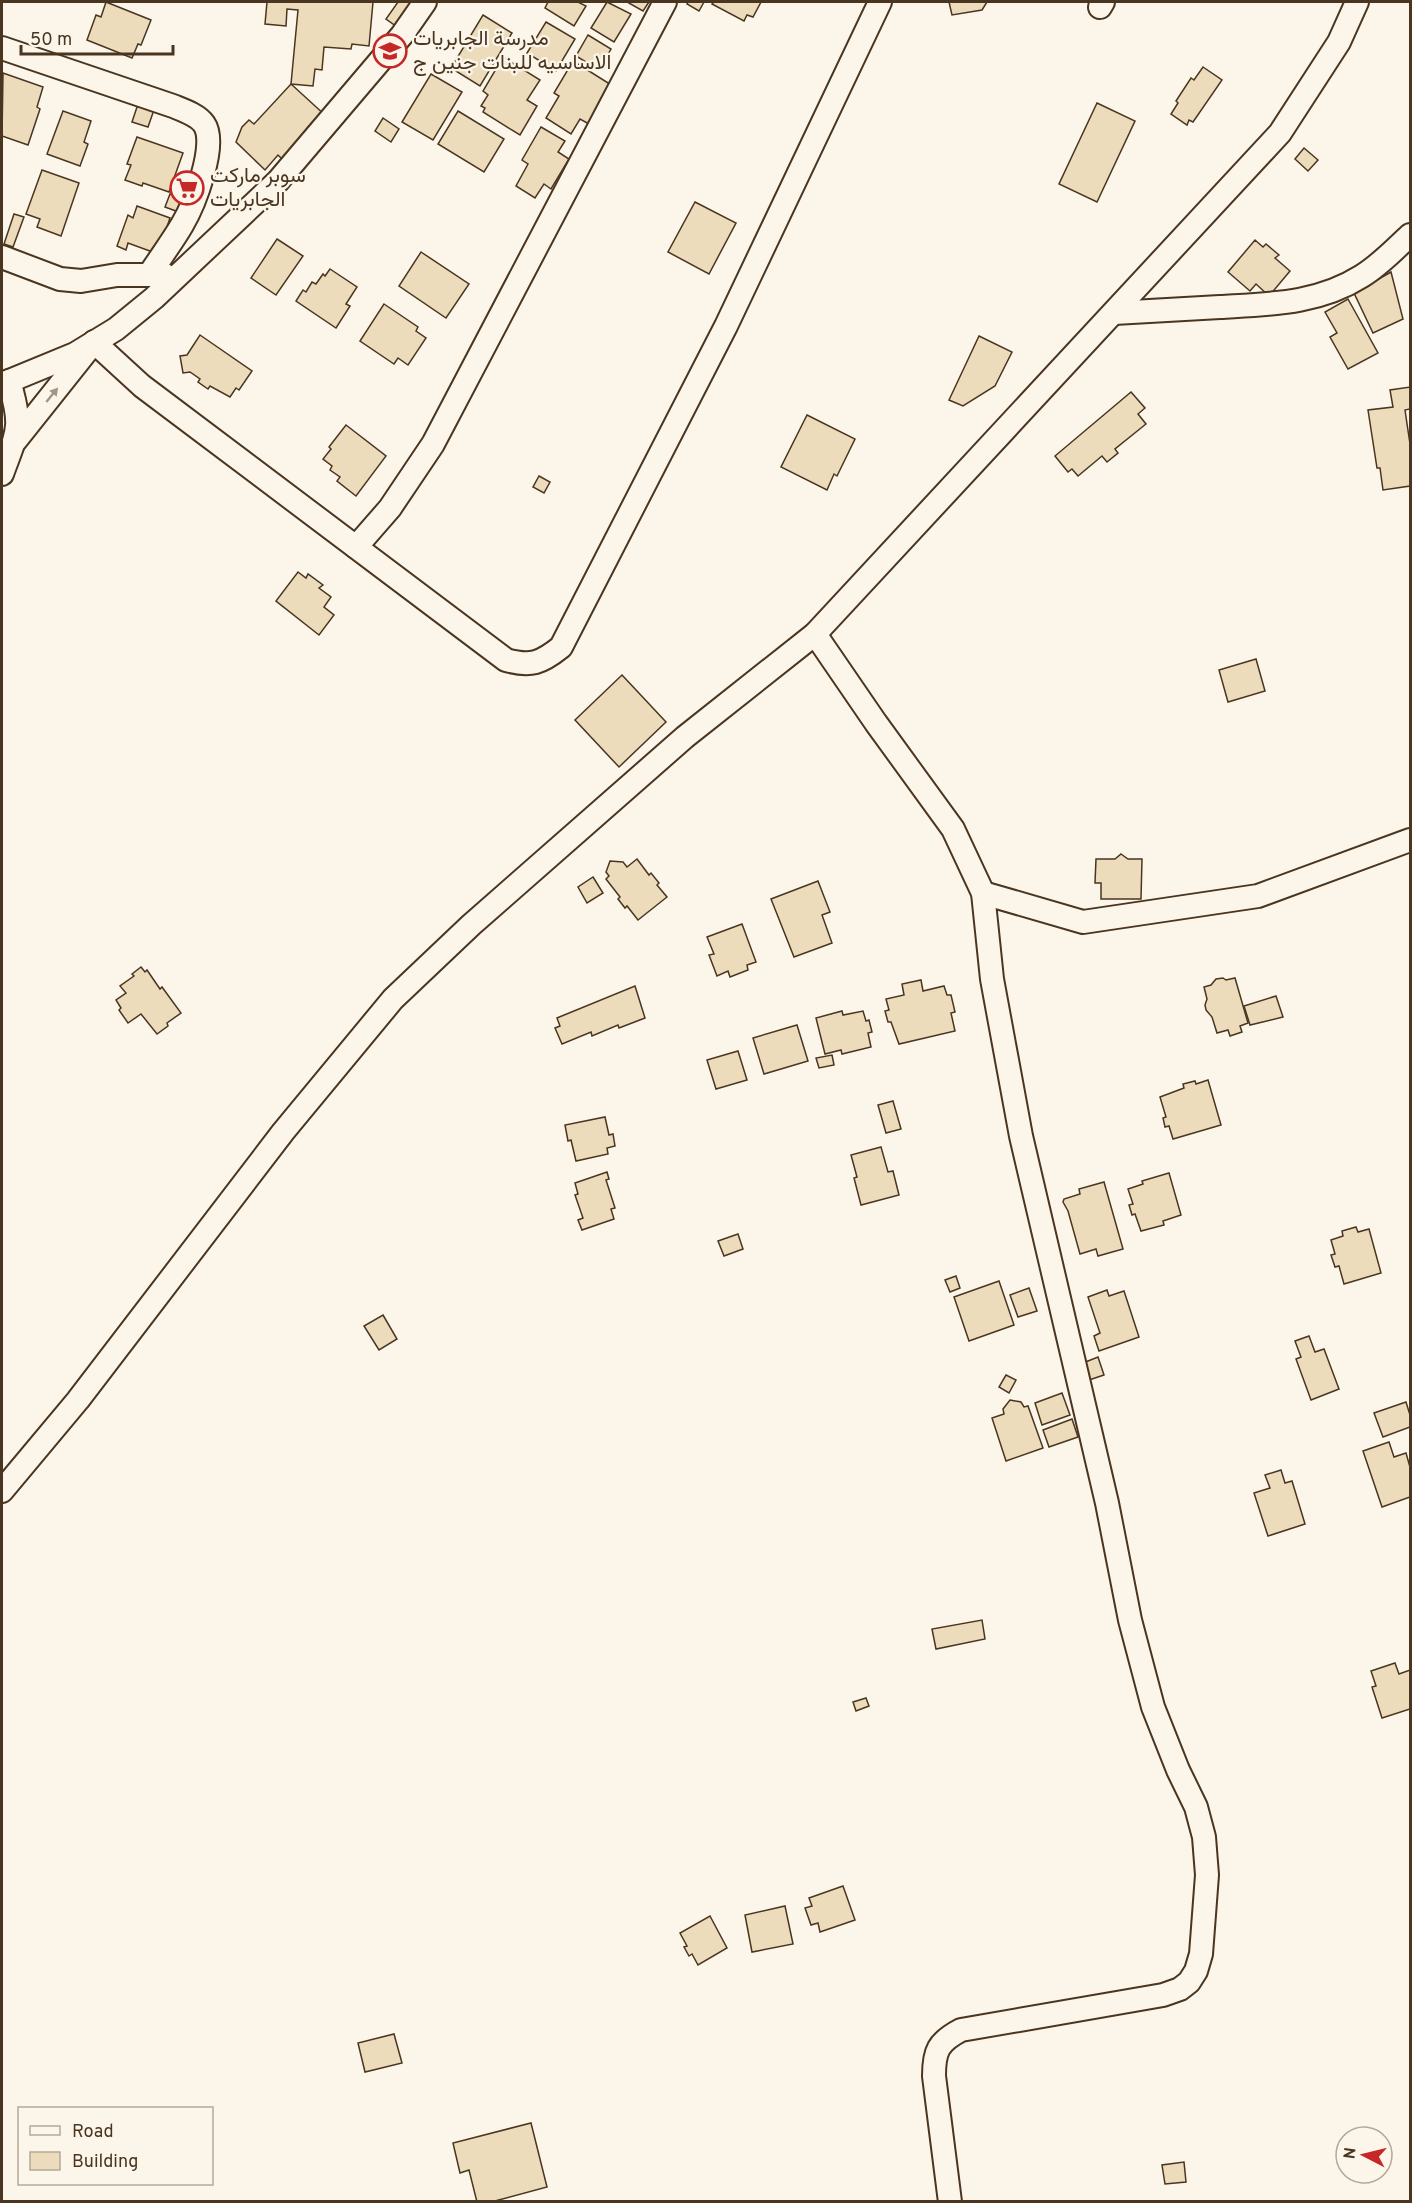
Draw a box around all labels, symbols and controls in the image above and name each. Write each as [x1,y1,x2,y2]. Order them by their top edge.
scale bar [21,18,172,56]
place label: مدرسة الجابريات الاساسيه للبنات جنين ج [413,26,611,77]
text: 50 m [30,29,72,52]
school or university icon: مدرسة الجابريات الاساسيه للبنات جنين ج [372,33,408,69]
place label: سوبر ماركت الجابريات [210,163,306,214]
supermarket icon: سوبر ماركت الجابريات [169,170,205,206]
one-way arrow [46,387,59,403]
legend [18,2107,213,2185]
text: Road [72,2121,114,2144]
north arrow [1334,2125,1394,2185]
text: N [1340,2146,1362,2160]
text: Building [72,2151,138,2174]

